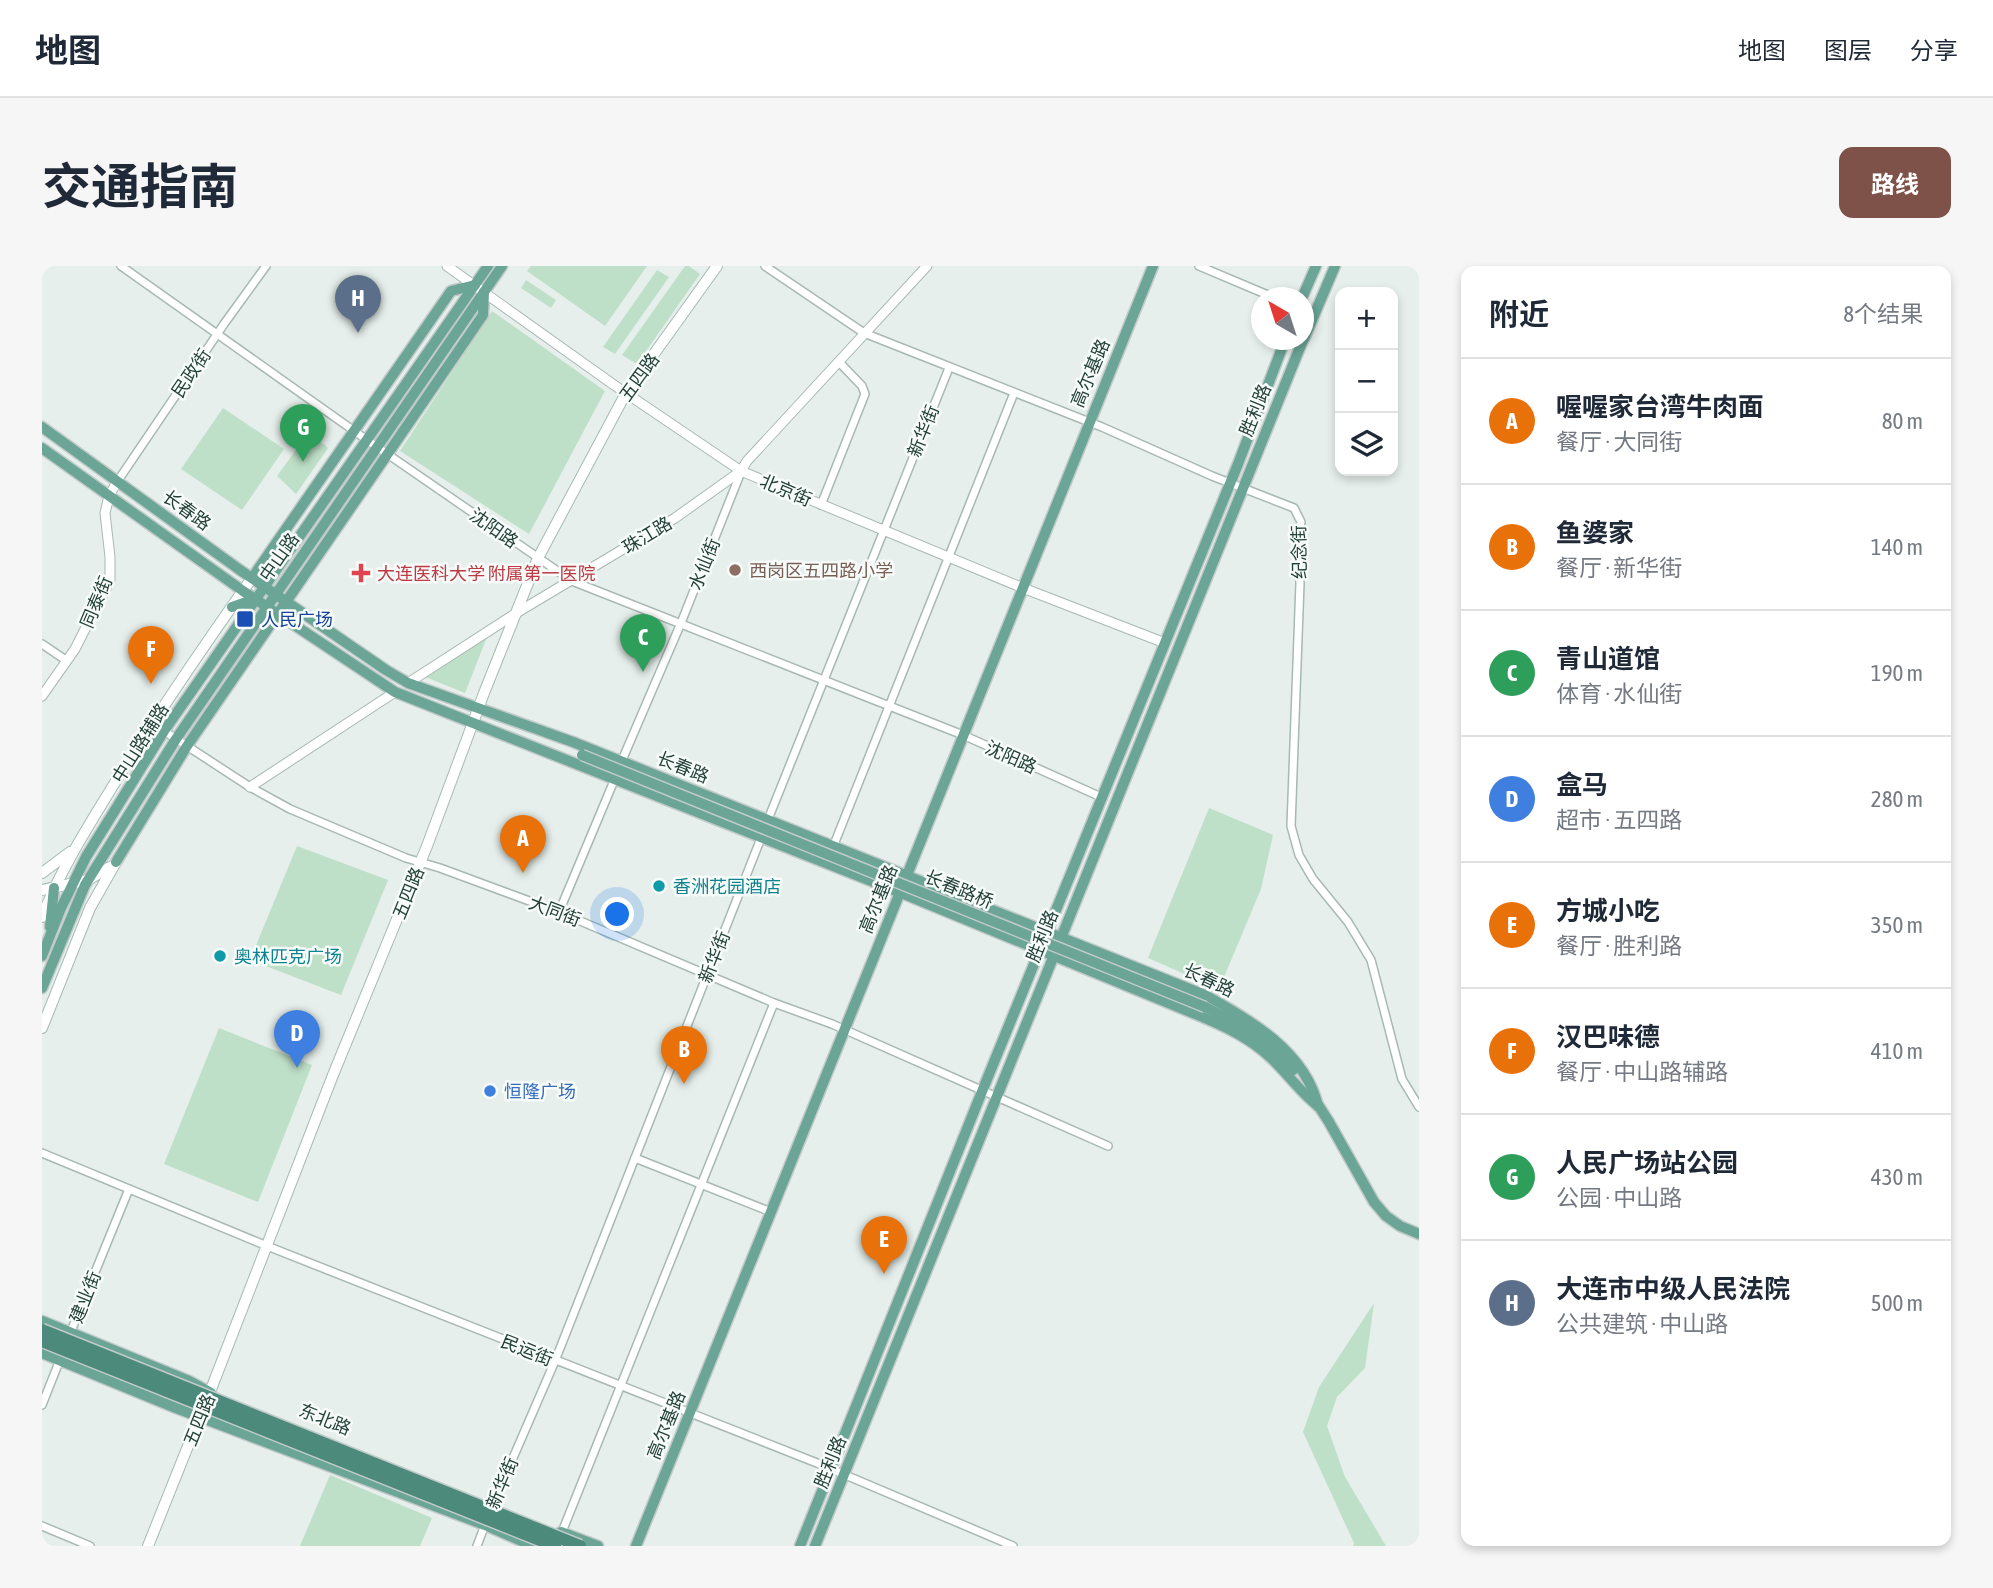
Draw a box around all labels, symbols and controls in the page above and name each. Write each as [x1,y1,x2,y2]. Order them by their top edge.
text: 地图 [35,31,101,69]
text: 地图 [1738,37,1786,64]
text: 图层 [1824,37,1872,64]
text: 分享 [1910,37,1958,64]
button: 路线 [1839,147,1951,218]
text: 交通指南 [42,158,238,214]
pin: H [335,275,381,333]
north arrow [1251,287,1314,350]
map controls [1335,287,1398,476]
button: + [1335,287,1398,350]
text: 附近 [1489,297,1549,331]
text: 8个结果 [1843,301,1923,327]
street label: 高尔基路 [1066,336,1114,410]
street label: 民政街 [167,345,215,401]
street label: 五四路 [615,349,663,405]
button: − [1335,350,1398,413]
street label: 胜利路 [1235,381,1275,439]
text: 喔喔家台湾牛肉面 [1556,392,1764,422]
street label: 新华街 [903,402,943,460]
pin: G [280,404,326,462]
text: A [1506,408,1518,434]
text: 80 m [1882,408,1923,434]
button: layers [1335,413,1398,476]
text: 餐厅 · 大同街 [1556,429,1682,455]
street label: 北京街 [757,470,815,510]
street label: 长春路 [159,486,215,534]
street label: 沈阳路 [466,504,522,552]
street label: 珠江路 [618,512,676,558]
text: 鱼婆家 [1556,518,1634,548]
street label: 纪念街 [1288,525,1310,579]
street label: 中山路 [255,529,303,585]
text: B [1507,534,1517,560]
text: 140 m [1871,534,1923,560]
street label: 水仙街 [684,535,724,593]
text: 餐厅 · 新华街 [1556,555,1682,581]
place label: 西岗区五四路小学 [749,560,893,581]
marker: 西岗区五四路小学 [727,562,743,578]
marker: 大连医科大学 附属第一医院 [351,563,371,583]
place label: 大连医科大学 附属第一医院 [377,563,595,584]
street label: 同泰街 [76,573,116,631]
marker: 人民广场 [235,609,255,629]
place label: 人民广场 [261,609,333,630]
pin: C [620,614,666,672]
pin: F [128,626,174,684]
text: 青山道馆 [1556,644,1660,674]
text: C [1507,660,1517,686]
text: 190 m [1871,660,1923,686]
text: 体育 · 水仙街 [1556,681,1682,707]
street label: 中山路辅路 [107,699,173,787]
street label: 沈阳路 [982,736,1040,778]
street label: 长春路 [654,747,712,787]
text: 盒马 [1556,770,1608,800]
text: D [1506,786,1518,812]
text: 280 m [1871,786,1923,812]
text: 超市 · 五四路 [1556,807,1682,833]
pin: A [500,815,546,873]
street label: 高尔基路 [855,862,901,936]
street label: 五四路 [388,864,428,922]
street label: 长春路桥 [922,866,996,912]
place label: 香洲花园酒店 [673,876,781,897]
marker: 香洲花园酒店 [651,878,667,894]
street label: 大同街 [526,892,584,930]
text: 方城小吃 [1556,896,1660,926]
your location [600,897,634,931]
street label: 胜利路 [1022,907,1062,965]
text: E [1507,912,1517,938]
text: 350 m [1871,912,1923,938]
street label: 新华街 [694,928,734,986]
text: 餐厅 · 胜利路 [1556,933,1682,959]
place label: 奥林匹克广场 [234,946,342,967]
marker: 奥林匹克广场 [212,948,228,964]
street label: 长春路 [1180,959,1238,1001]
pin: D [274,1010,320,1068]
text: 汉巴味德 [1556,1022,1660,1052]
pin: B [661,1026,707,1084]
text: F [1507,1038,1517,1064]
text: 410 m [1871,1038,1923,1064]
text: 餐厅 · 中山路辅路 [1556,1059,1728,1085]
place label: 恒隆广场 [504,1081,576,1102]
marker: 恒隆广场 [482,1083,498,1099]
text: 人民广场站公园 [1556,1148,1738,1178]
text: G [1506,1164,1518,1190]
text: 430 m [1871,1164,1923,1190]
text: 公园 · 中山路 [1556,1185,1682,1211]
pin: E [861,1216,907,1274]
street label: 建业街 [65,1268,105,1326]
text: 大连市中级人民法院 [1556,1274,1790,1304]
text: H [1505,1290,1519,1316]
text: 500 m [1871,1290,1923,1316]
text: 公共建筑 · 中山路 [1556,1311,1728,1337]
street label: 民运街 [498,1330,556,1370]
street label: 高尔基路 [643,1388,689,1462]
street label: 五四路 [179,1391,219,1449]
street label: 东北路 [296,1399,354,1439]
street label: 胜利路 [810,1433,850,1491]
street label: 新华街 [482,1454,522,1512]

